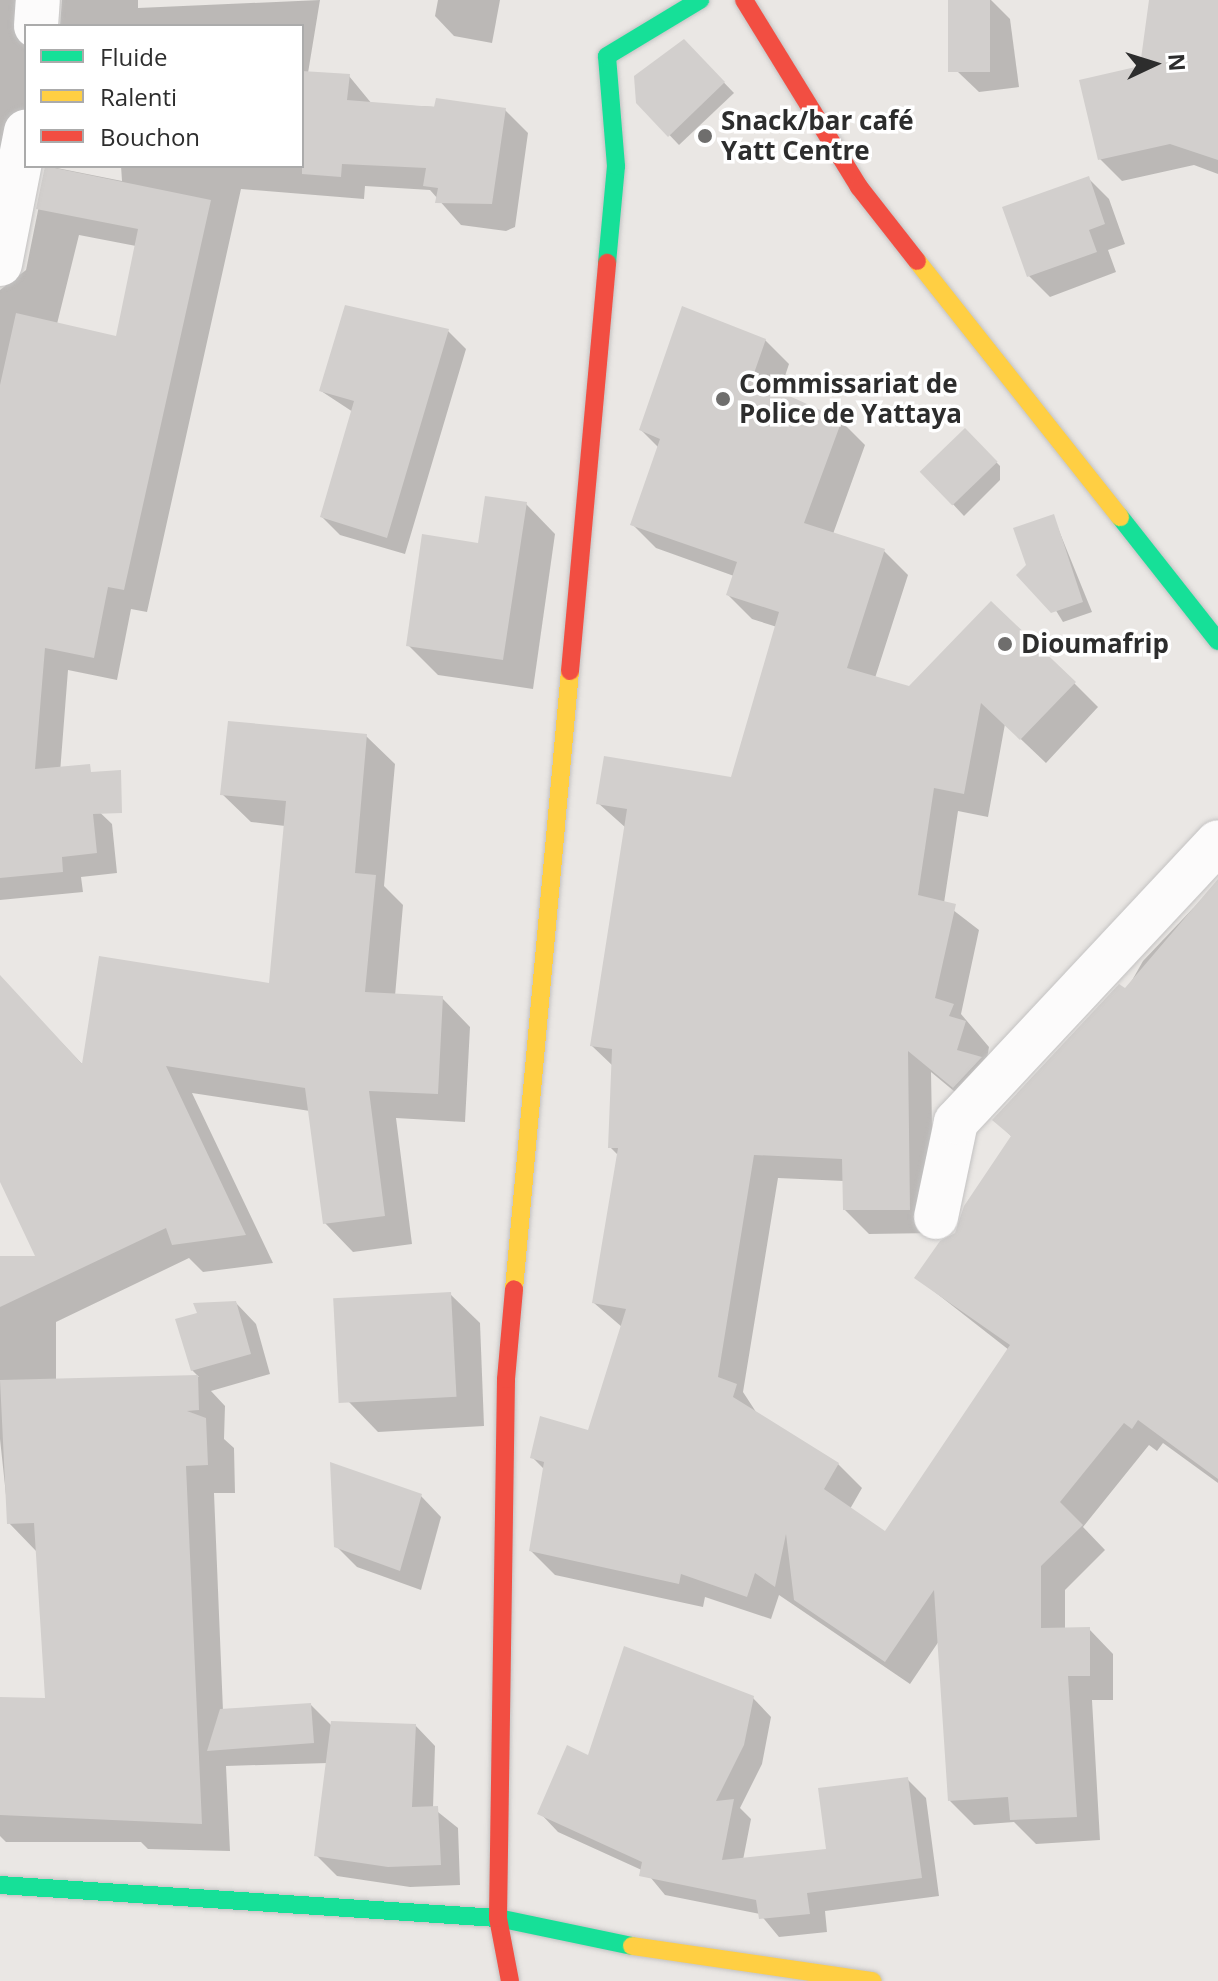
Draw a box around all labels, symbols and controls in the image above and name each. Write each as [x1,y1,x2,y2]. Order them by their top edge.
legend [24,24,304,168]
north arrow [1114,24,1194,104]
text: Fluide [100,40,167,73]
text: N [1162,52,1194,72]
text: Ralenti [100,80,177,113]
place label: Snack/bar café Yatt Centre [721,105,914,166]
text: Bouchon [100,120,200,153]
marker: Snack/bar café Yatt Centre [696,127,714,145]
place label: Commissariat de Police de Yattaya [739,368,962,430]
marker: Commissariat de Police de Yattaya [714,390,732,408]
place label: Dioumafrip [1021,628,1169,660]
marker: Dioumafrip [996,635,1014,653]

